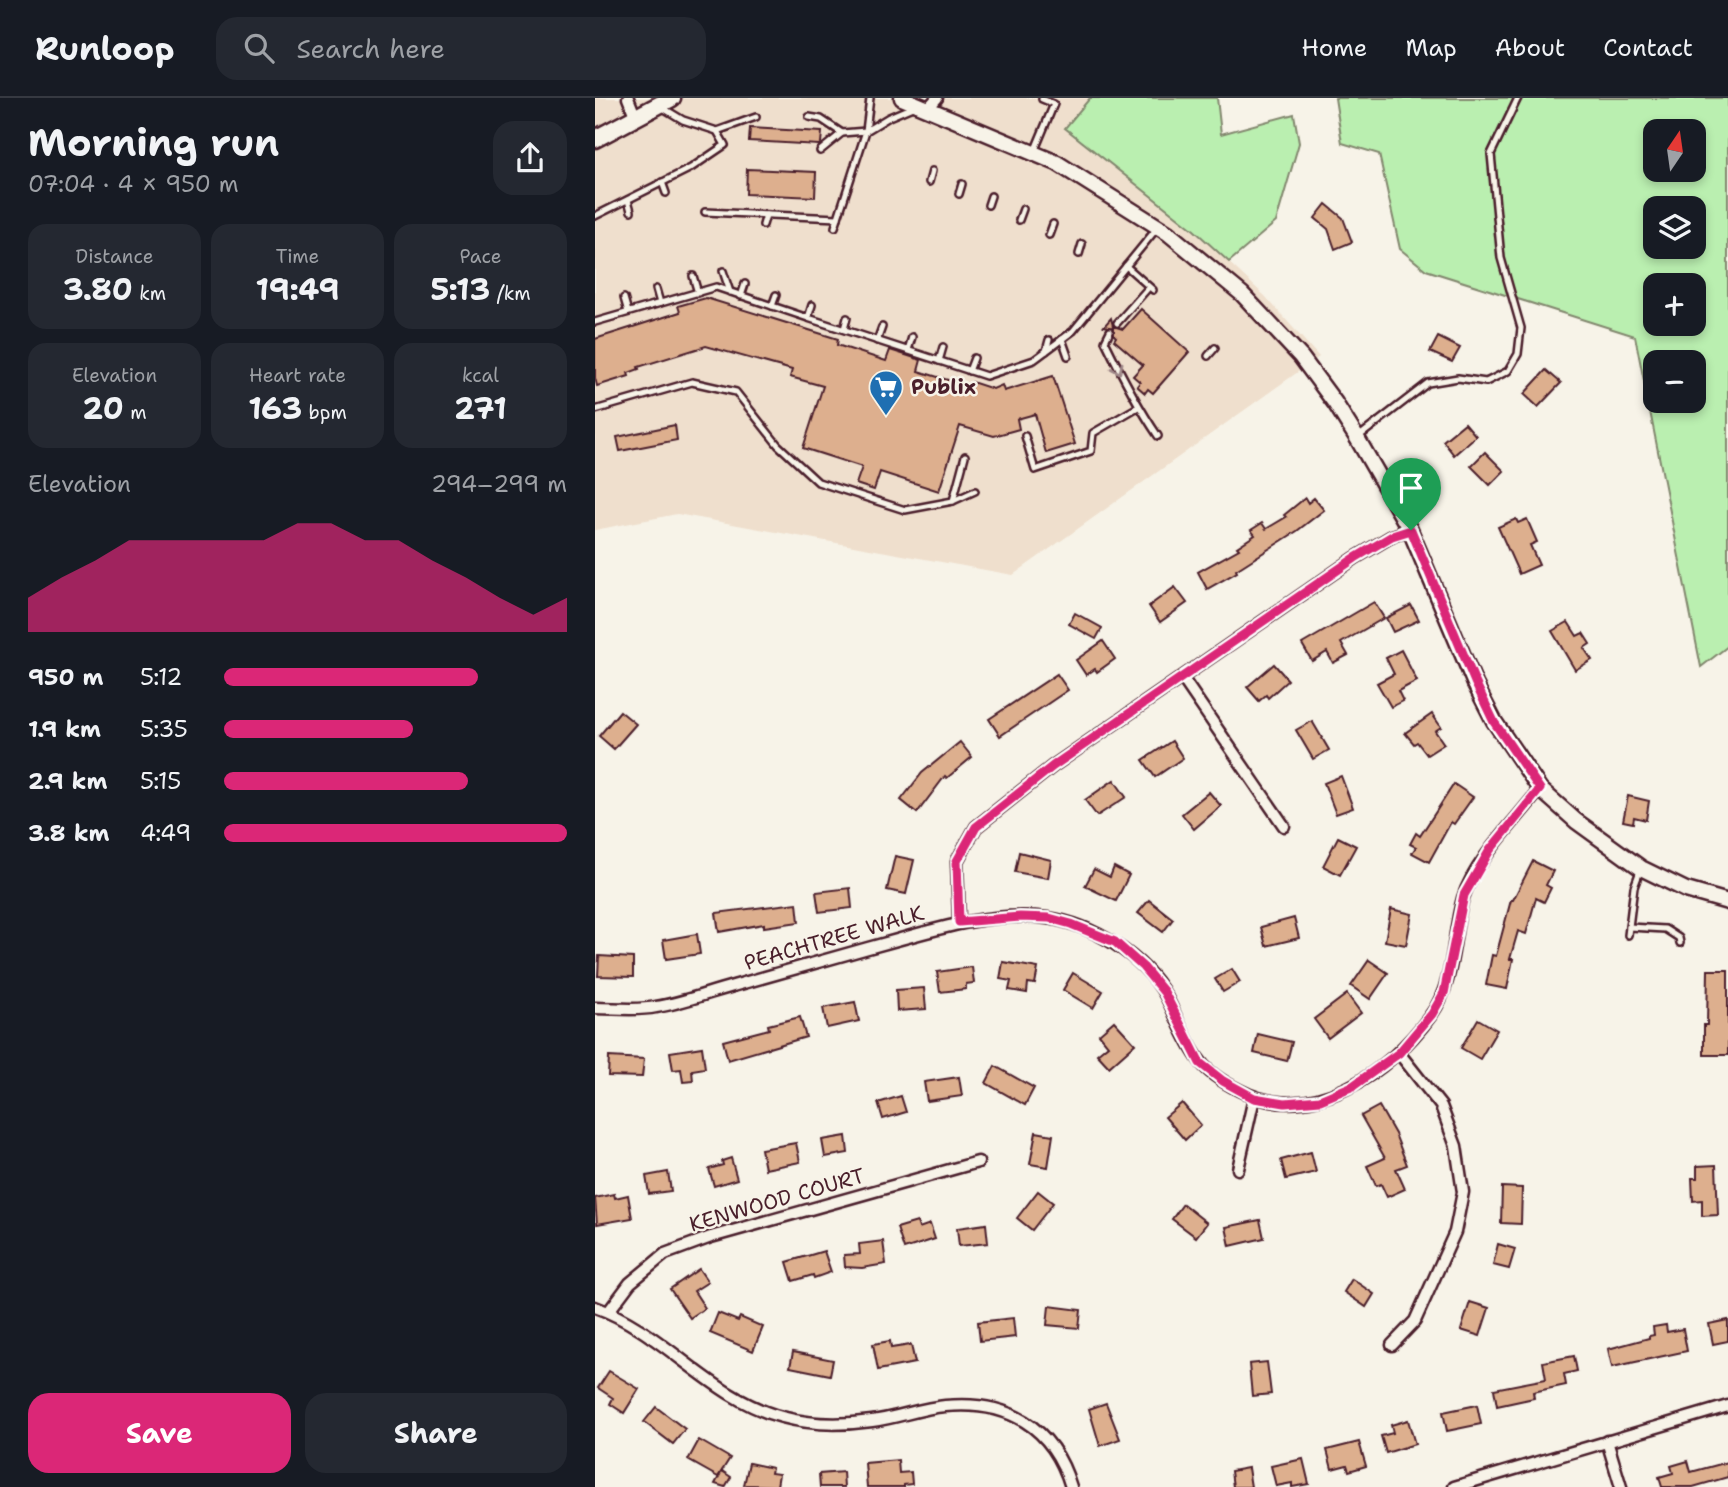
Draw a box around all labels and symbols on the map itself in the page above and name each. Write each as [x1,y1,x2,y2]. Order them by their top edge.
north arrow [1643,119,1706,182]
one-way arrow [1110,362,1124,374]
supermarket icon: Publix [867,368,905,417]
place label: Publix [911,373,976,401]
pin [1381,458,1441,530]
street label: PEACHTREE WALK [741,899,928,977]
street label: KENWOOD COURT [686,1162,868,1238]

